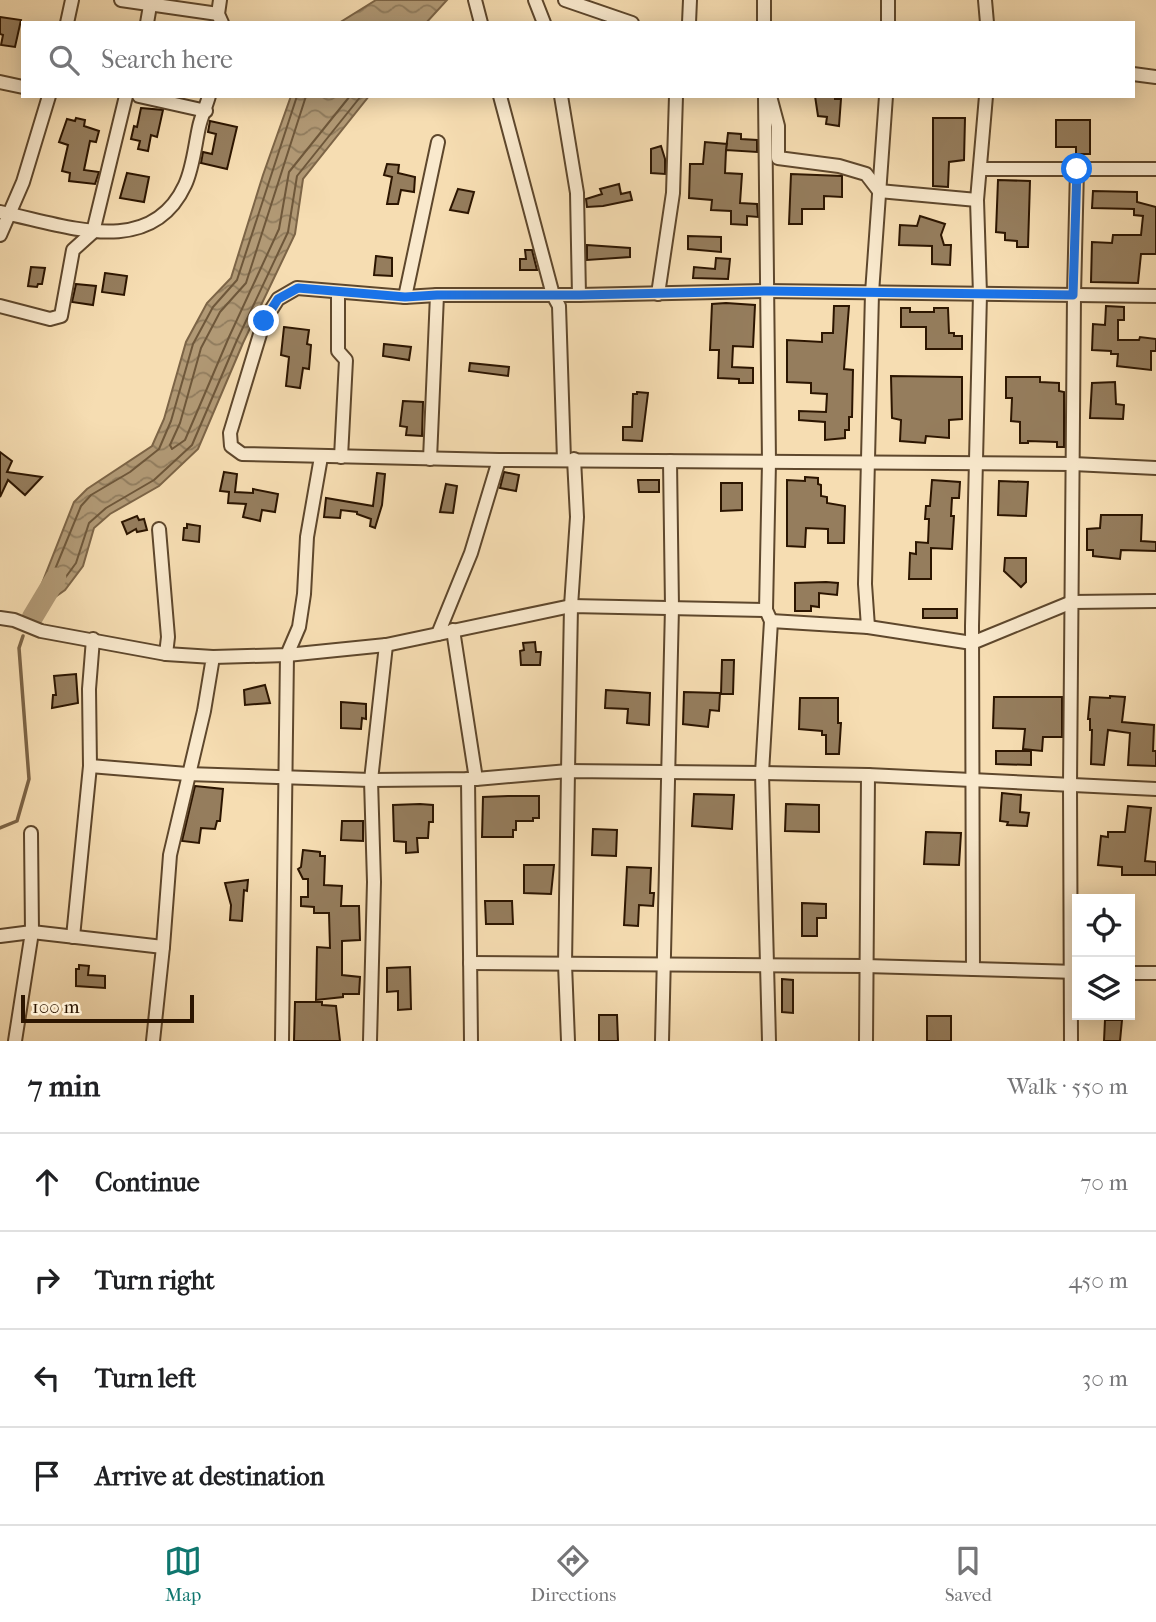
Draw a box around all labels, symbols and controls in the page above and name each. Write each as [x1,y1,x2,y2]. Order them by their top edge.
search box [21,21,1135,98]
icon: search [45,41,83,79]
text: Search here [101,44,233,75]
route start [1061,153,1092,184]
route end [248,305,279,336]
map controls [1072,894,1135,1020]
button: locate [1072,894,1135,957]
button: layers [1072,957,1135,1020]
scale bar [21,992,194,1024]
text: 100 m [32,996,80,1018]
text: 7 min [28,1069,100,1104]
text: Walk · 550 m [1007,1073,1128,1100]
icon: ahead [28,1163,66,1201]
text: Continue [95,1167,200,1198]
text: 70 m [1080,1169,1128,1196]
icon: right [28,1261,66,1299]
text: Turn right [95,1265,215,1296]
text: 450 m [1068,1267,1128,1294]
icon: left [28,1359,66,1397]
text: Turn left [95,1363,196,1394]
text: 30 m [1082,1365,1128,1392]
icon: arrive [28,1457,66,1495]
text: Arrive at destination [95,1461,325,1492]
tab: Map [164,1542,202,1606]
tab: Directions [531,1542,616,1606]
tab: Saved [945,1542,992,1606]

